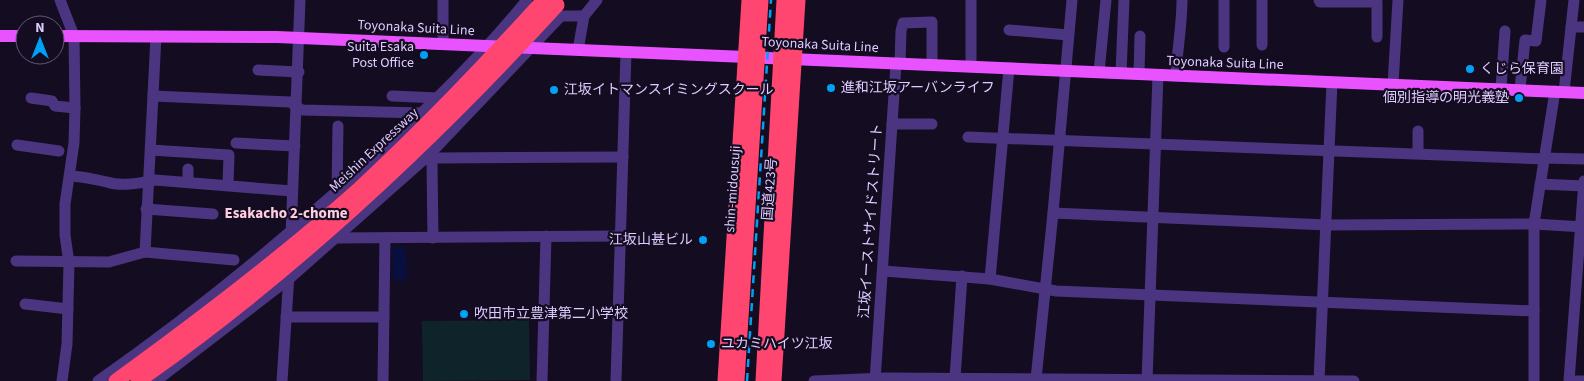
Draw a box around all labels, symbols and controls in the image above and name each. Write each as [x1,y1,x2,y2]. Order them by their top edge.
north arrow [15,15,65,65]
street label: Toyonaka Suita Line [357,15,475,41]
text: N [35,18,45,38]
street label: Toyonaka Suita Line [761,32,879,58]
place label: Suita Esaka Post Office [347,37,414,73]
marker: Suita Esaka Post Office [418,49,430,61]
street label: Toyonaka Suita Line [1166,51,1284,75]
place label: くじら保育園 [1480,59,1564,79]
marker: くじら保育園 [1464,63,1476,75]
place label: 進和江坂アーバンライフ [841,78,995,98]
place label: 江坂イトマンスイミングスクール [564,80,774,100]
marker: 進和江坂アーバンライフ [825,82,837,94]
marker: 江坂イトマンスイミングスクール [548,84,560,96]
place label: 個別指導の明光義塾 [1383,88,1509,108]
marker: 個別指導の明光義塾 [1513,92,1525,104]
street label: Meishin Expressway [325,103,424,197]
street label: 江坂イーストサイドストリート [854,123,888,319]
street label: shin-midousuji [720,145,746,233]
street label: 国道423号 [758,157,782,221]
district label: Esakacho 2-chome [224,203,348,224]
place label: 江坂山甚ビル [609,230,693,250]
marker: 江坂山甚ビル [697,234,709,246]
place label: 吹田市立豊津第二小学校 [474,304,628,324]
marker: 吹田市立豊津第二小学校 [458,308,470,320]
place label: ユカミハイツ江坂 [721,334,833,354]
marker: ユカミハイツ江坂 [705,338,717,350]

